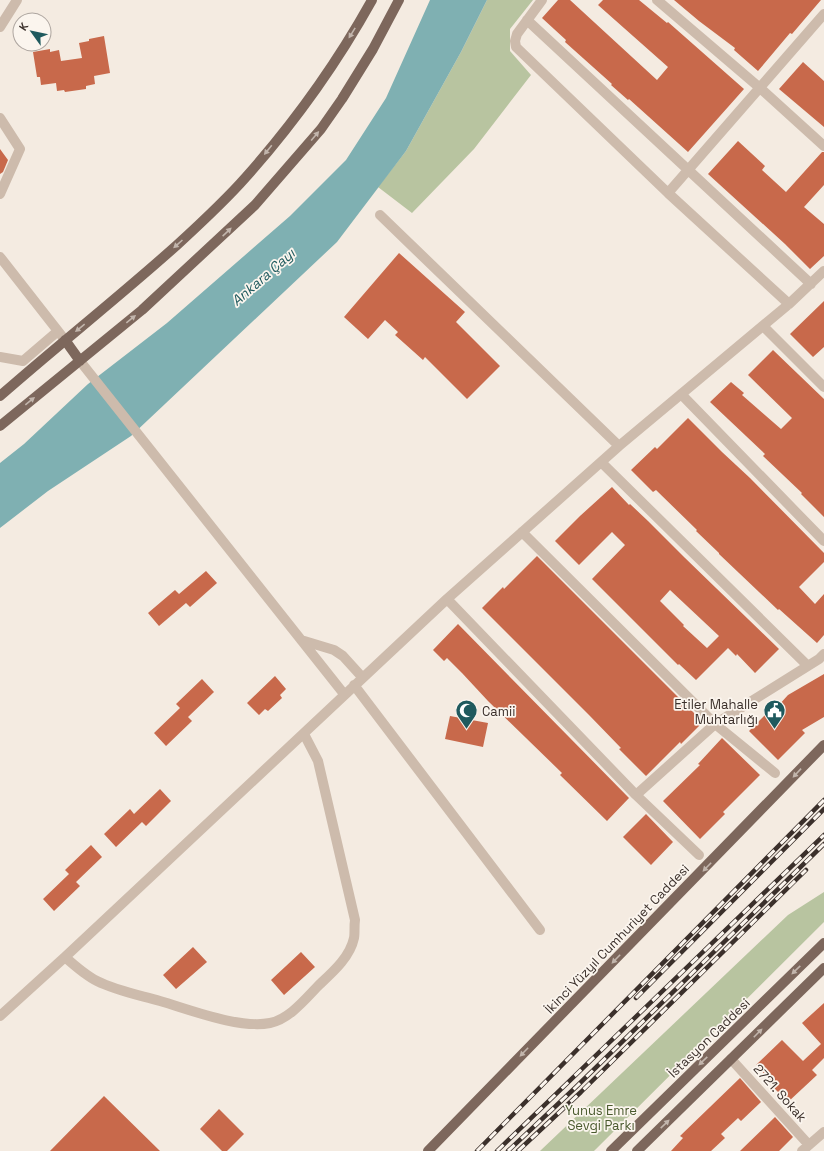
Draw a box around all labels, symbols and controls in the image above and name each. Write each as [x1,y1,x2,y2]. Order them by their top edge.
north arrow [12,12,52,52]
text: K [16,20,31,33]
one-way arrow [348,28,356,38]
one-way arrow [311,131,320,142]
one-way arrow [264,145,273,156]
one-way arrow [222,227,232,237]
one-way arrow [173,239,183,248]
water label: Ankara Çayı [228,244,299,310]
one-way arrow [126,315,136,324]
one-way arrow [74,324,85,333]
one-way arrow [25,397,36,406]
place label: Etiler Mahalle Muhtarlığı [674,696,758,728]
mosque icon: Camii [453,698,479,731]
public building icon: Etiler Mahalle Muhtarlığı [761,698,787,731]
place label: Camii [482,703,515,720]
one-way arrow [793,769,802,778]
street label: İkinci Yüzyıl Cumhuriyet Caddesi [541,861,693,1017]
one-way arrow [702,862,711,872]
one-way arrow [611,954,620,964]
one-way arrow [791,965,801,975]
street label: İstasyon Caddesi [664,995,754,1081]
one-way arrow [753,1028,763,1037]
one-way arrow [520,1047,529,1057]
one-way arrow [698,1056,708,1066]
street label: 2721. Sokak [750,1061,810,1125]
park label: Yunus Emre Sevgi Parkı [565,1102,637,1134]
one-way arrow [660,1119,670,1129]

